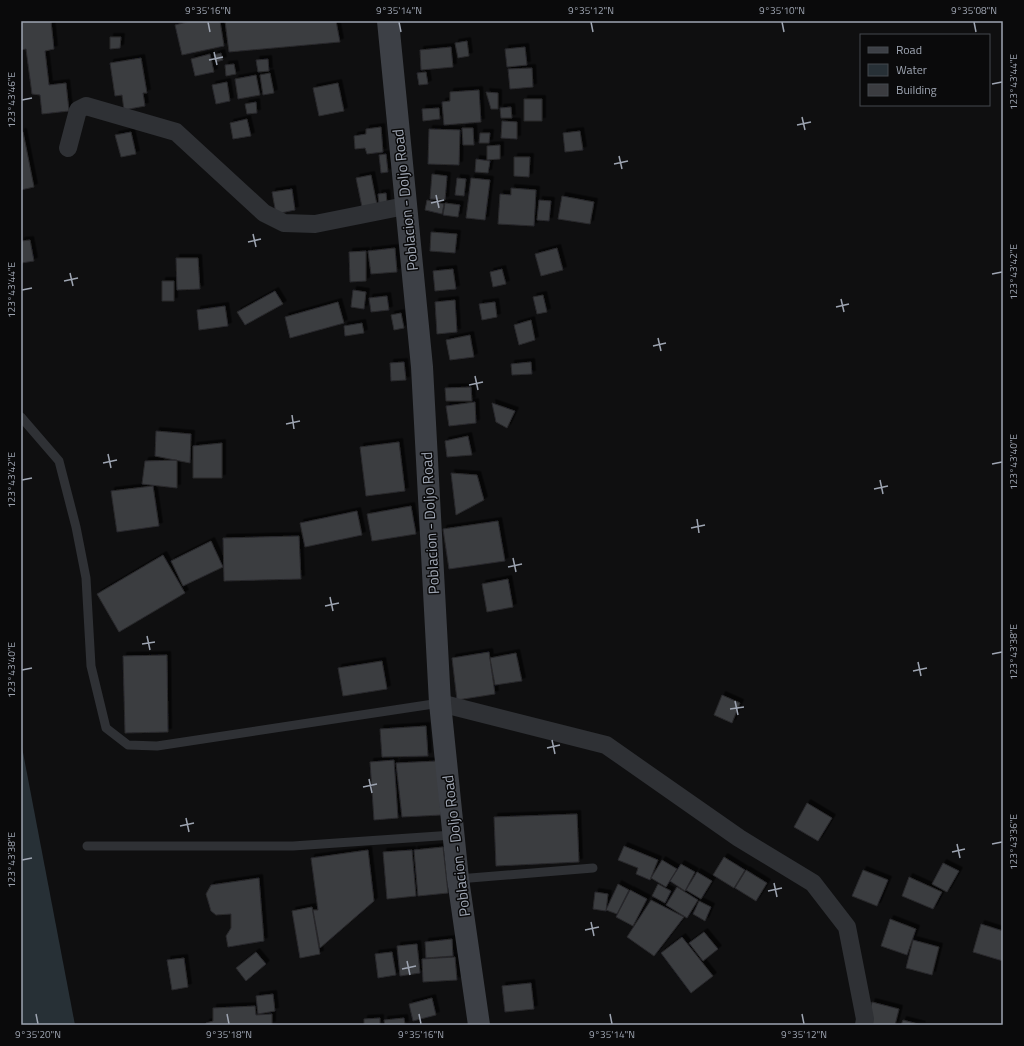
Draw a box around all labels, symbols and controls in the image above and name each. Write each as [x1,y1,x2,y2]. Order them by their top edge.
text: 9°35'16"N [185,3,231,18]
text: 9°35'14"N [376,3,422,18]
text: 9°35'12"N [568,3,614,18]
text: 9°35'10"N [759,3,805,18]
text: 9°35'08"N [951,3,997,18]
legend [860,34,990,106]
text: Road [896,40,922,59]
text: 123°43'44"E [1006,53,1021,110]
text: Water [896,60,927,79]
text: 123°43'46"E [4,71,19,128]
text: Building [896,80,937,99]
street label: Poblacion - Doljo Road [386,128,424,272]
text: 123°43'42"E [1006,243,1021,300]
text: 123°43'44"E [4,261,19,318]
text: 123°43'40"E [1006,433,1021,490]
text: 123°43'42"E [4,451,19,508]
street label: Poblacion - Doljo Road [415,451,445,595]
text: 123°43'38"E [1006,623,1021,680]
text: 123°43'40"E [4,641,19,698]
street label: Poblacion - Doljo Road [436,774,476,918]
text: 123°43'36"E [1006,813,1021,870]
text: 123°43'38"E [4,831,19,888]
text: 9°35'20"N [15,1027,61,1042]
text: 9°35'18"N [206,1027,252,1042]
text: 9°35'16"N [398,1027,444,1042]
text: 9°35'14"N [589,1027,635,1042]
text: 9°35'12"N [781,1027,827,1042]

